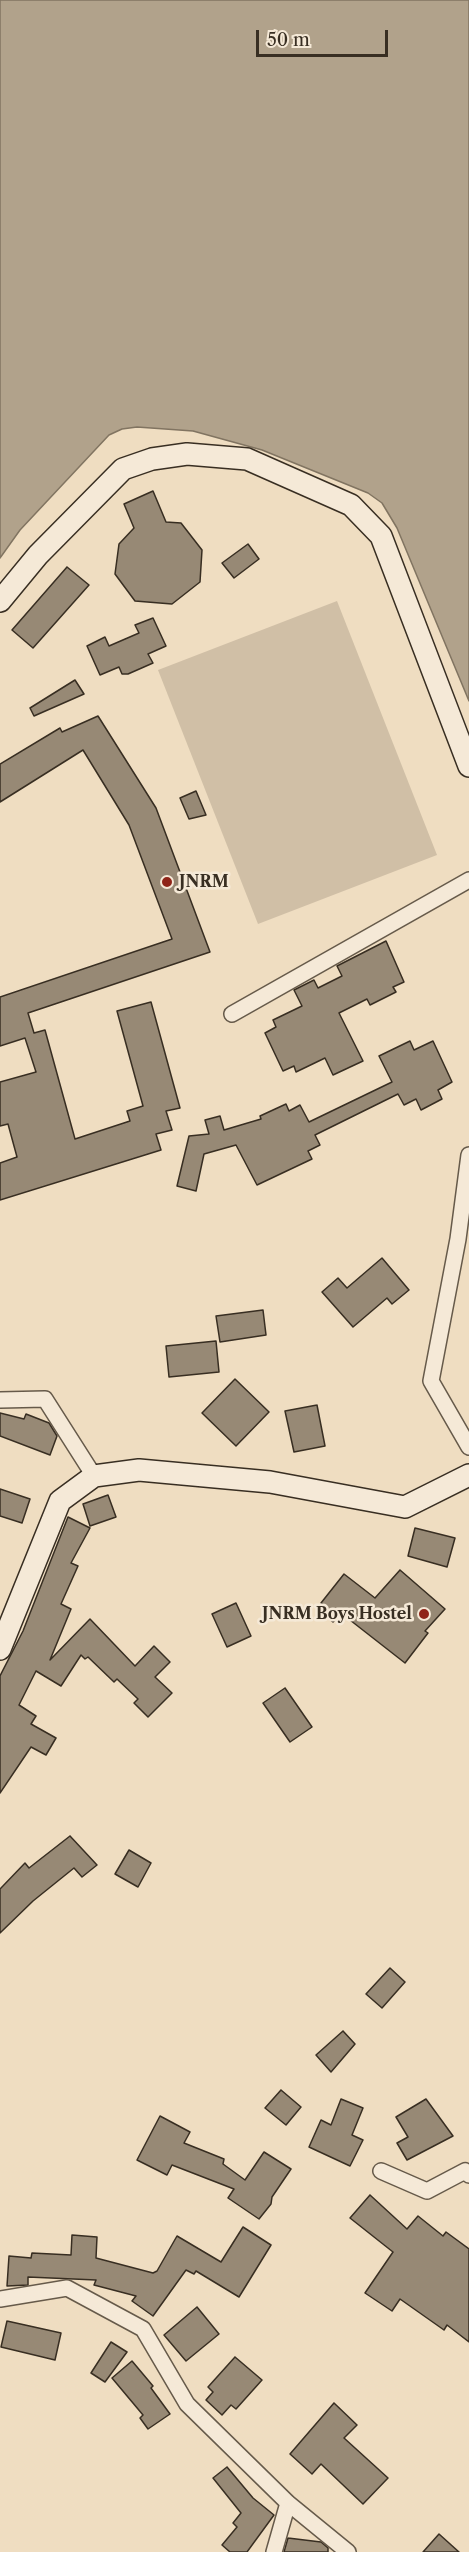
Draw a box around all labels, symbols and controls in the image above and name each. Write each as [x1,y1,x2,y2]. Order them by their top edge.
scale bar [259,18,391,56]
text: 50 m [267,29,310,51]
place label: JNRM [179,872,229,892]
marker: JNRM [160,875,174,889]
place label: JNRM Boys Hostel [262,1604,412,1624]
marker: JNRM Boys Hostel [417,1607,431,1621]

